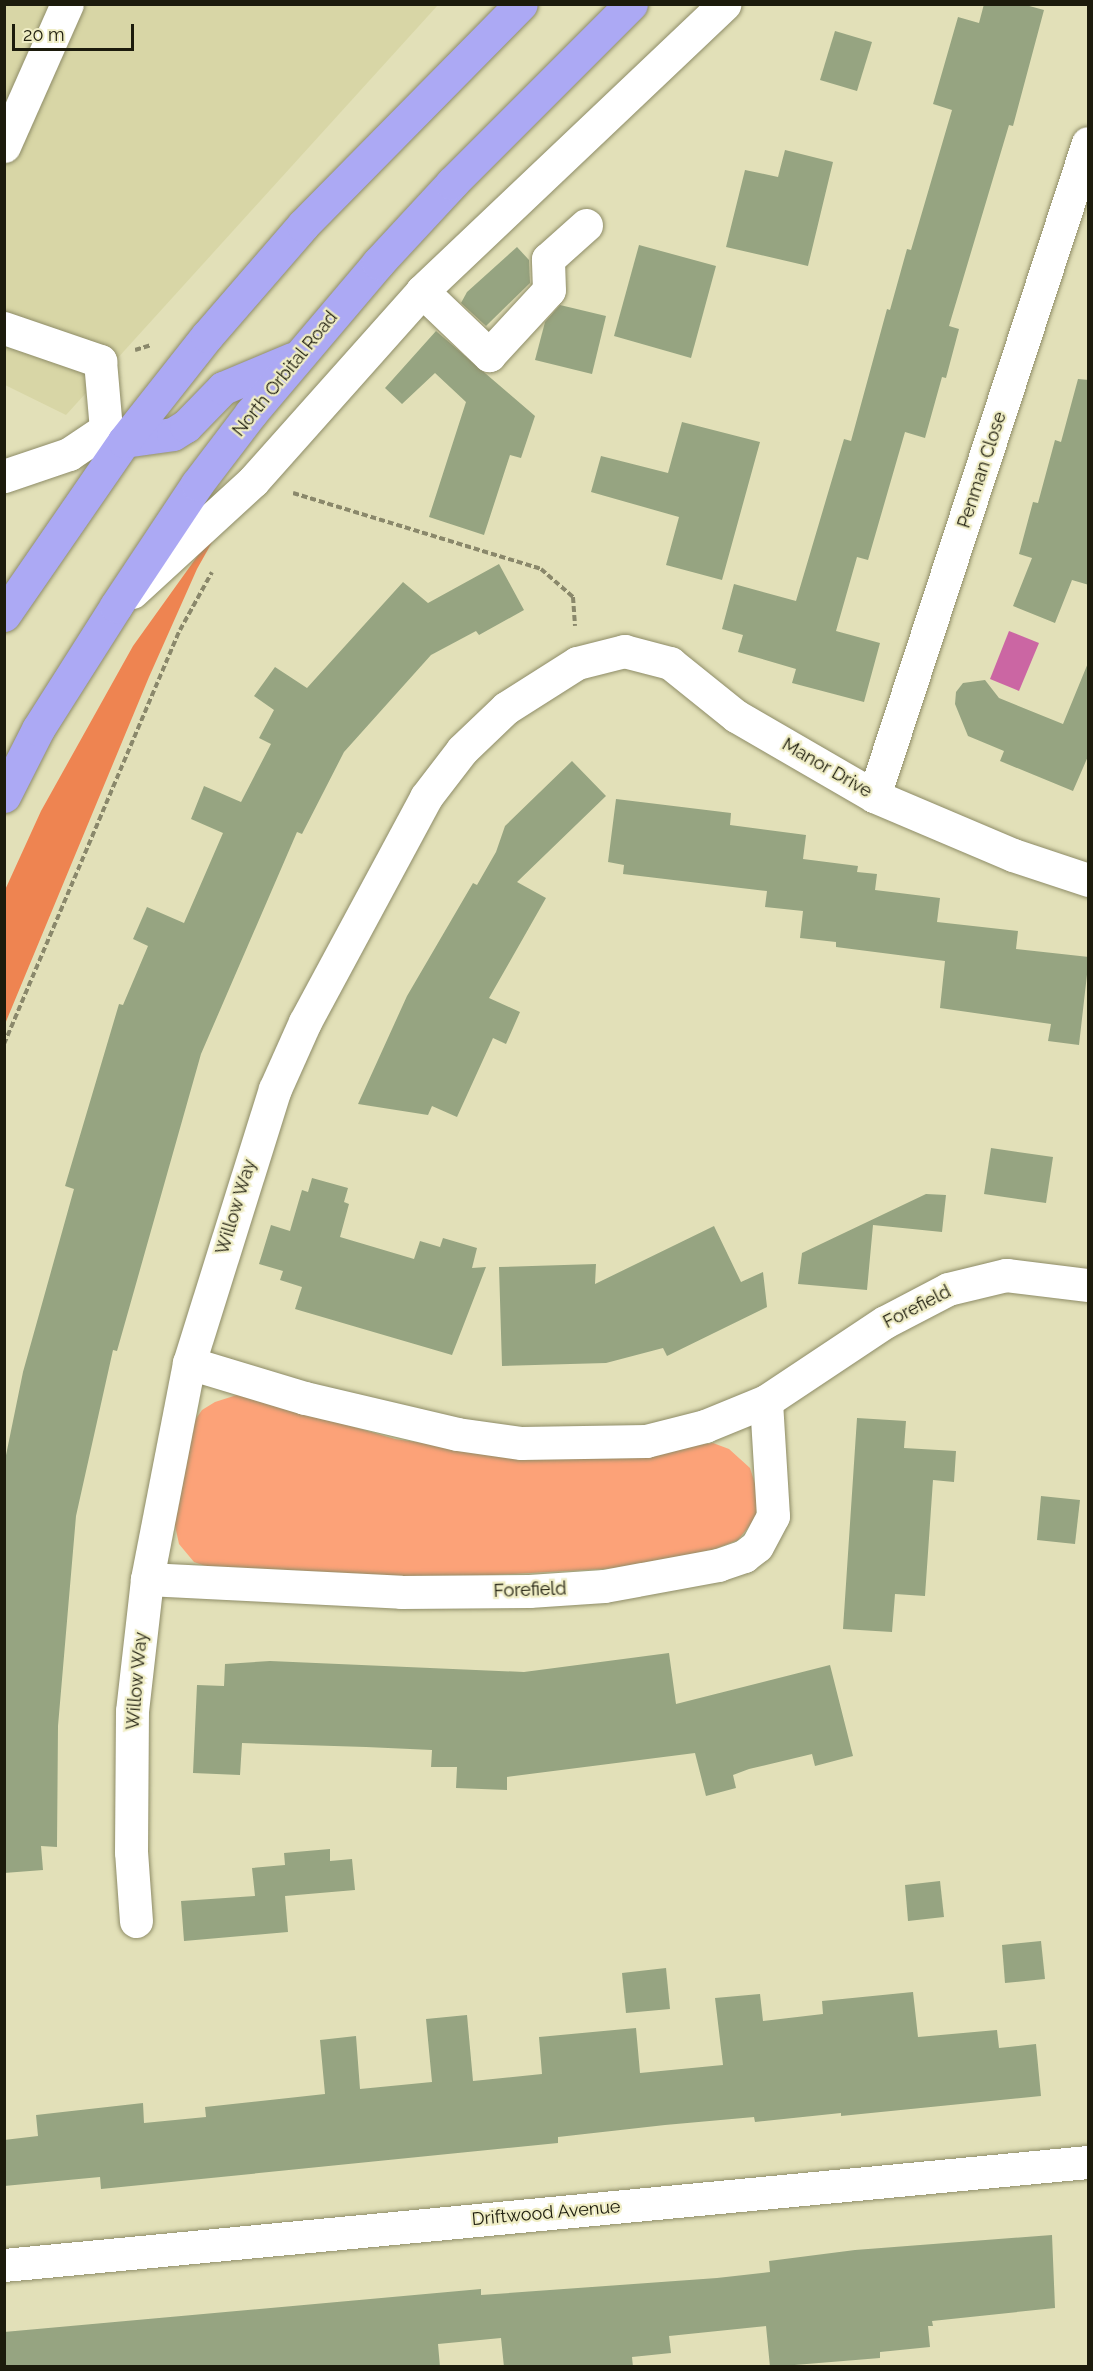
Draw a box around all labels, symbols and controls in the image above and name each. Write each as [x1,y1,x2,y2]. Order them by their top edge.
scale bar [15,12,136,50]
text: 20 m [23,24,65,45]
street label: North Orbital Road [228,307,342,441]
street label: Penman Close [953,409,1011,531]
street label: Manor Drive [778,734,876,802]
street label: Willow Way [211,1156,261,1258]
street label: Forefield [880,1281,954,1333]
street label: Forefield [493,1578,567,1602]
street label: Willow Way [122,1631,152,1731]
street label: Driftwood Avenue [470,2196,622,2230]

